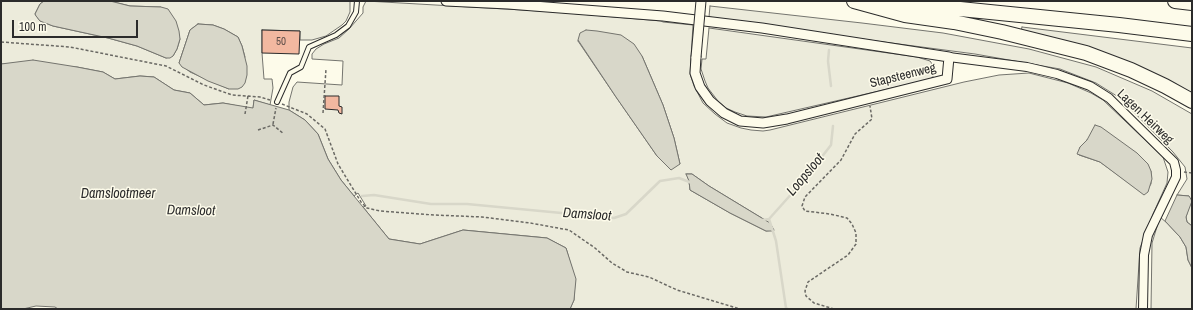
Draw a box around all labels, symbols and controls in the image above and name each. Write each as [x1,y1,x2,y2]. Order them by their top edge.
scale bar [14,12,140,38]
text: 100 m [19,19,46,35]
house number: 50 [276,35,286,49]
street label: Stapsteenweg [868,60,938,92]
street label: Lagen Heirweg [1114,86,1176,148]
water label: Loopsloot [784,151,828,199]
water label: Damslootmeer [81,186,155,202]
water label: Damsloot [167,202,215,220]
water label: Damsloot [562,205,612,225]

